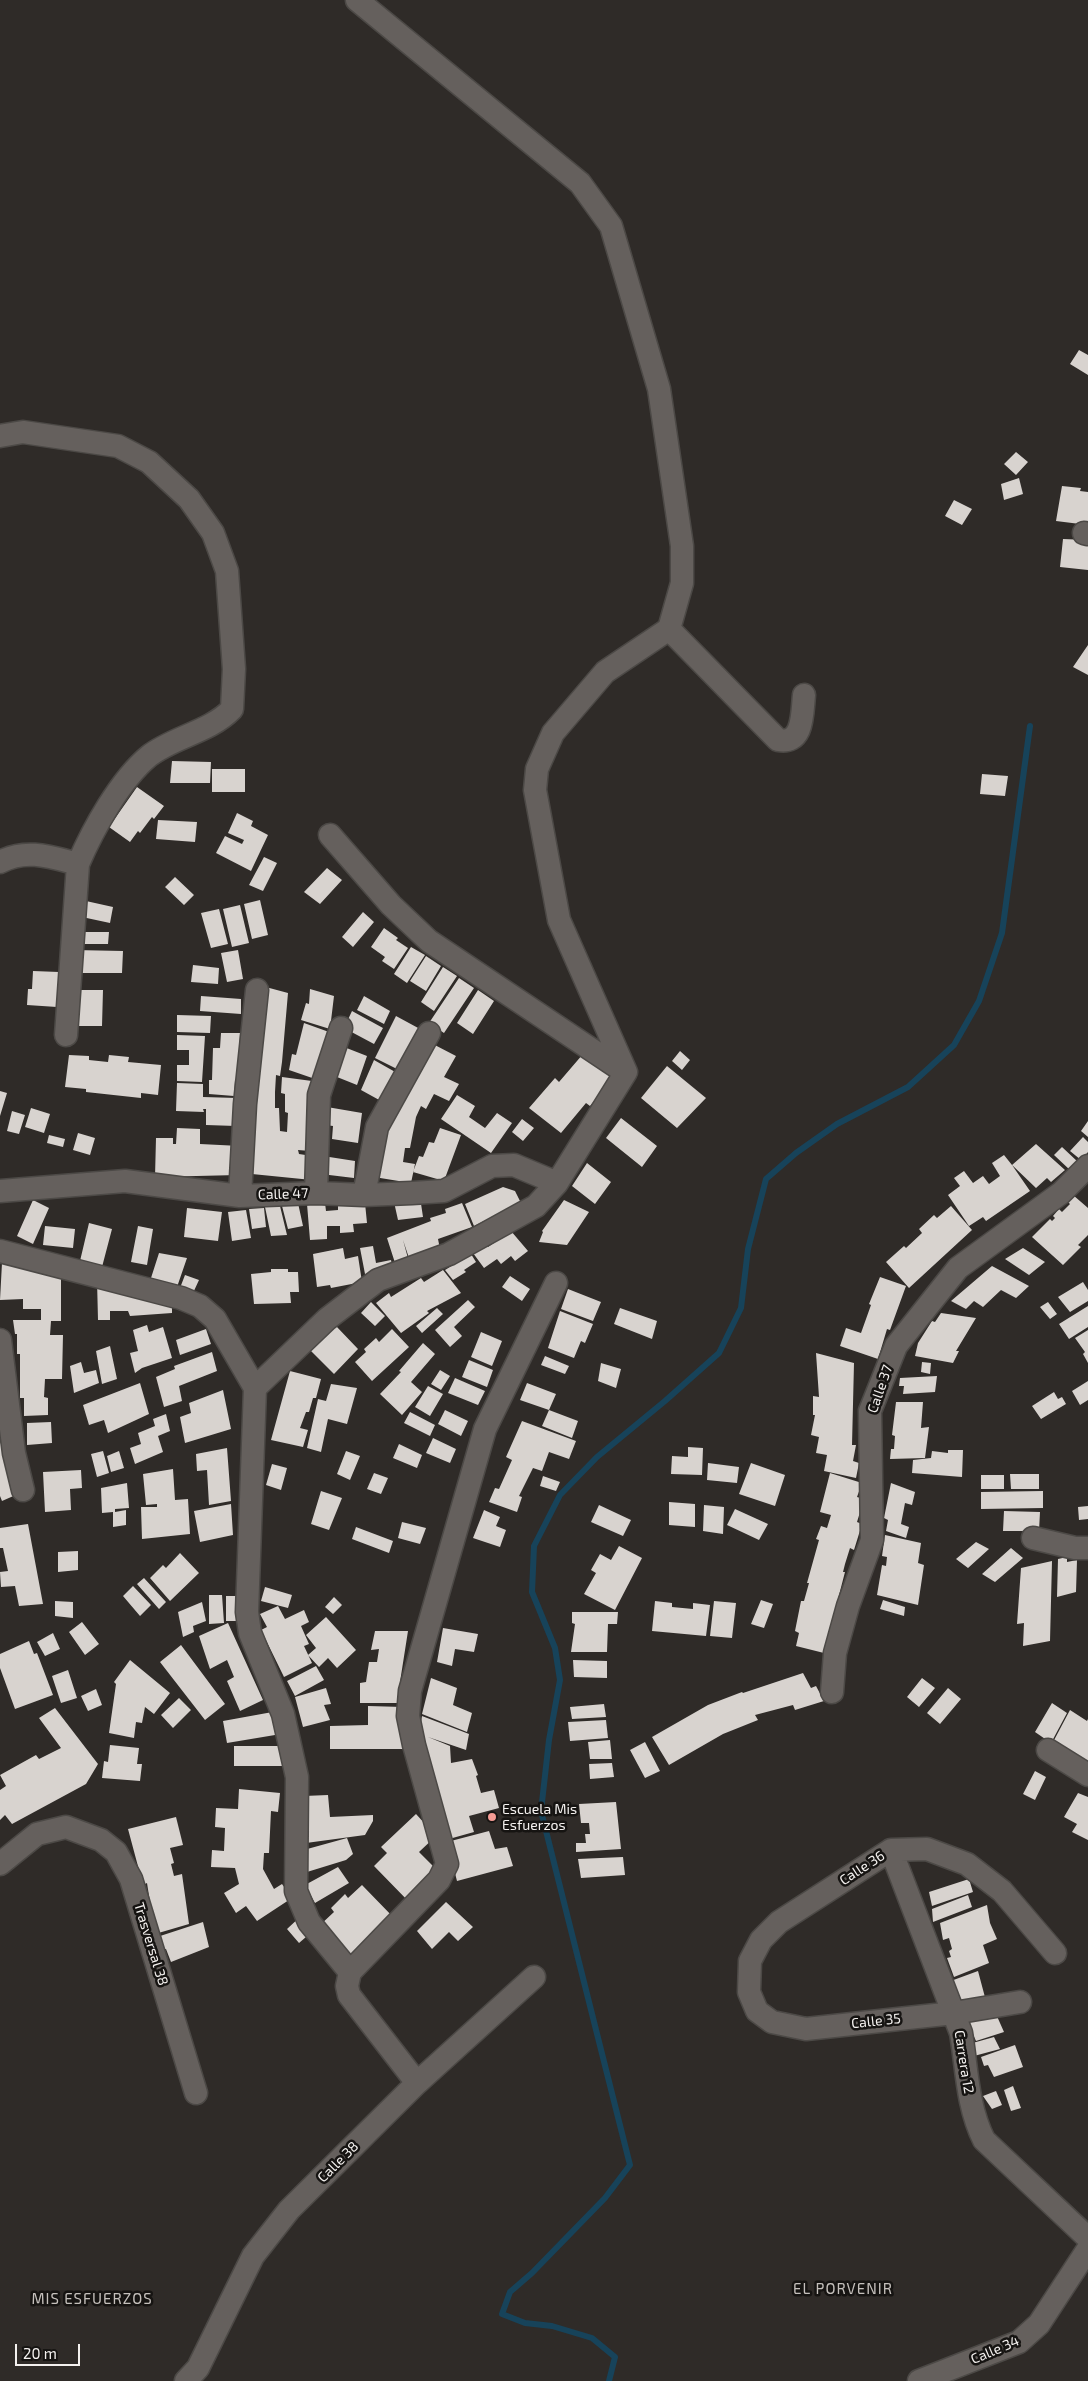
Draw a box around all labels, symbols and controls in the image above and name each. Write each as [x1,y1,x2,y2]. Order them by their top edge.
street label: Calle 47 [258,1185,308,1203]
street label: Calle 37 [864,1363,896,1415]
place label: Escuela Mis Esfuerzos [502,1801,577,1834]
marker: Escuela Mis Esfuerzos [486,1811,498,1823]
street label: Calle 36 [836,1847,888,1889]
street label: Trasversal 38 [130,1900,172,1988]
street label: Calle 35 [850,2010,902,2032]
street label: Carrera 12 [951,2029,977,2095]
street label: Calle 38 [314,2138,362,2186]
district label: EL PORVENIR [792,2280,894,2298]
district label: MIS ESFUERZOS [30,2290,154,2308]
street label: Calle 34 [968,2332,1022,2368]
scale bar [18,2334,82,2366]
text: 20 m [23,2344,57,2362]

